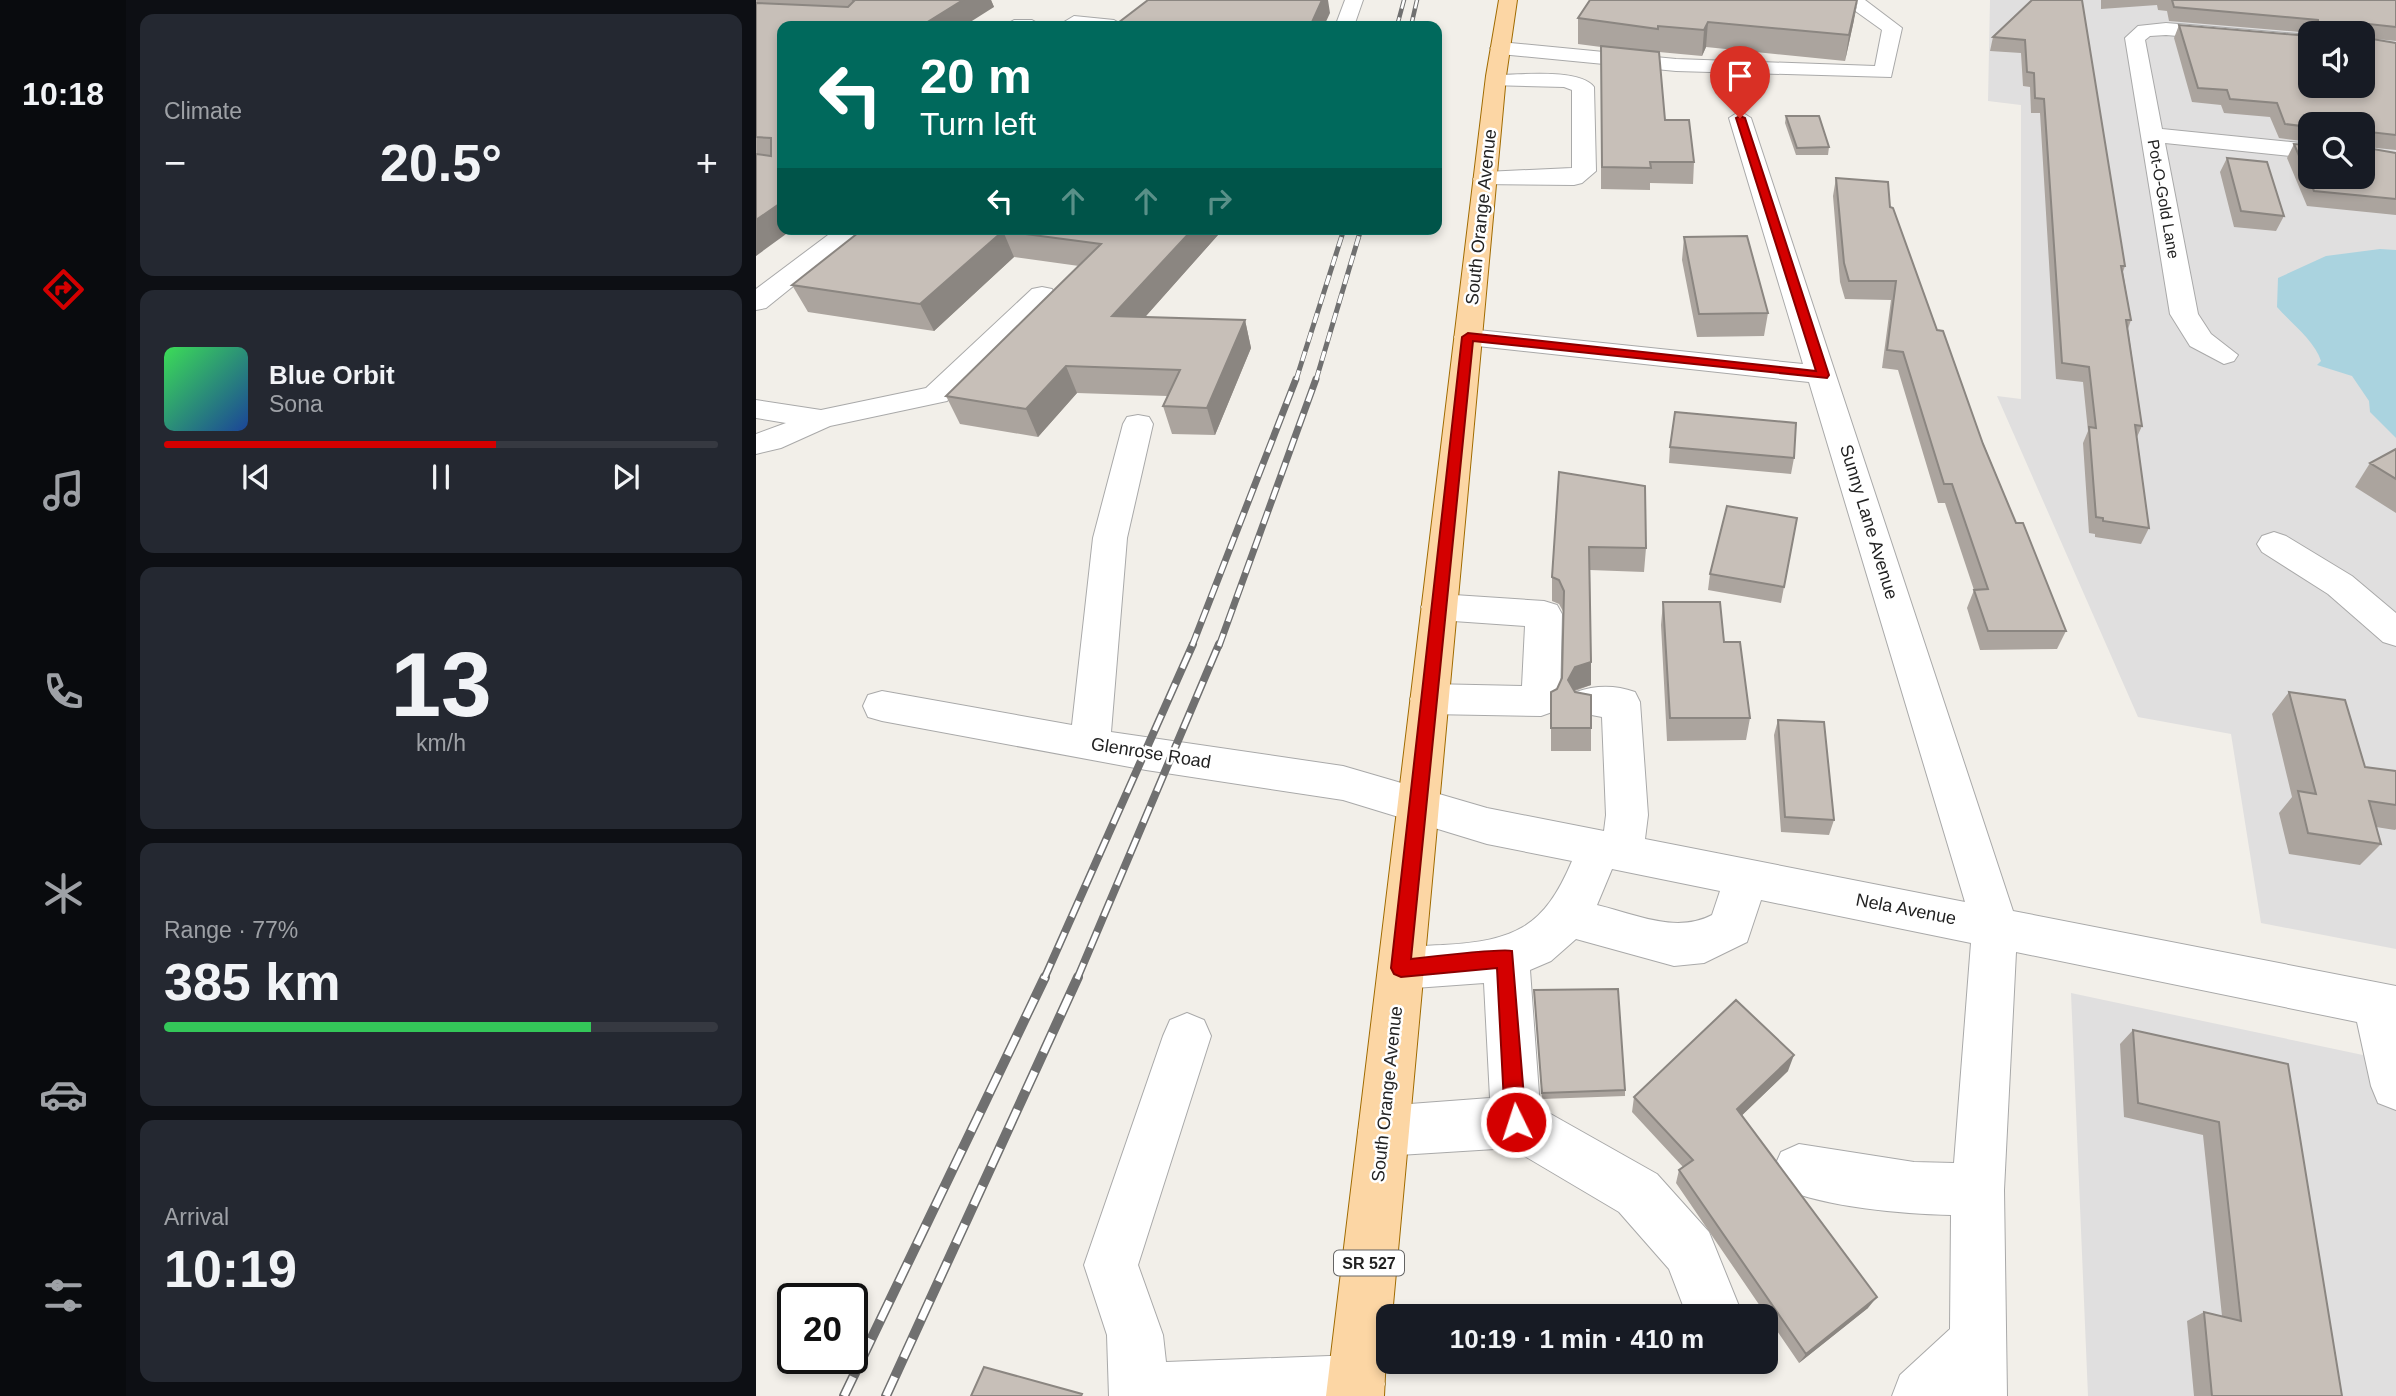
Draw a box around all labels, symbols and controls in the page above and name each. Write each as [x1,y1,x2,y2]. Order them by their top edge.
map controls [2298,21,2375,189]
button: sound [2298,21,2375,98]
pin [1710,46,1770,118]
icon: left [805,49,896,140]
text: 20 m [920,49,1032,103]
icon: arrive [1721,57,1759,95]
text: 10:18 [22,76,104,112]
text: Climate [164,98,242,124]
text: Turn left [920,106,1036,142]
button: search [2298,112,2375,189]
street label: South Orange Avenue [1462,128,1500,306]
text: 20.5° [380,134,502,192]
street label: Pot-O-Gold Lane [2145,138,2182,260]
text: − [164,142,186,184]
text: + [696,142,718,184]
icon: left [981,182,1019,220]
icon: ahead [1054,182,1092,220]
icon: ahead [1127,182,1165,220]
icon: right [1200,182,1238,220]
icon: directions [39,265,88,314]
text: Blue Orbit [269,360,395,390]
text: Sona [269,391,323,417]
street label: Sunny Lane Avenue [1836,442,1902,602]
icon: previous [237,458,275,496]
icon: pause [422,458,460,496]
icon: next [607,458,645,496]
icon: music [39,466,88,515]
text: 13 [390,634,492,735]
icon: phone [39,667,88,716]
text: km/h [416,730,466,756]
street label: Glenrose Road [1090,734,1212,772]
icon: climate [39,869,88,918]
street label: Nela Avenue [1854,889,1958,929]
text: Range · 77% [164,917,298,943]
text: 385 km [164,953,340,1011]
street label: South Orange Avenue [1368,1005,1406,1183]
icon: car [39,1070,88,1119]
position arrow [1479,1085,1553,1159]
text: Arrival [164,1204,229,1230]
text: 10:19 [164,1240,297,1298]
road number: SR 527 [1334,1250,1404,1275]
icon: filters [39,1271,88,1320]
speed limit sign: 20 [777,1283,868,1374]
text: 10:19 · 1 min · 410 m [1450,1324,1704,1354]

